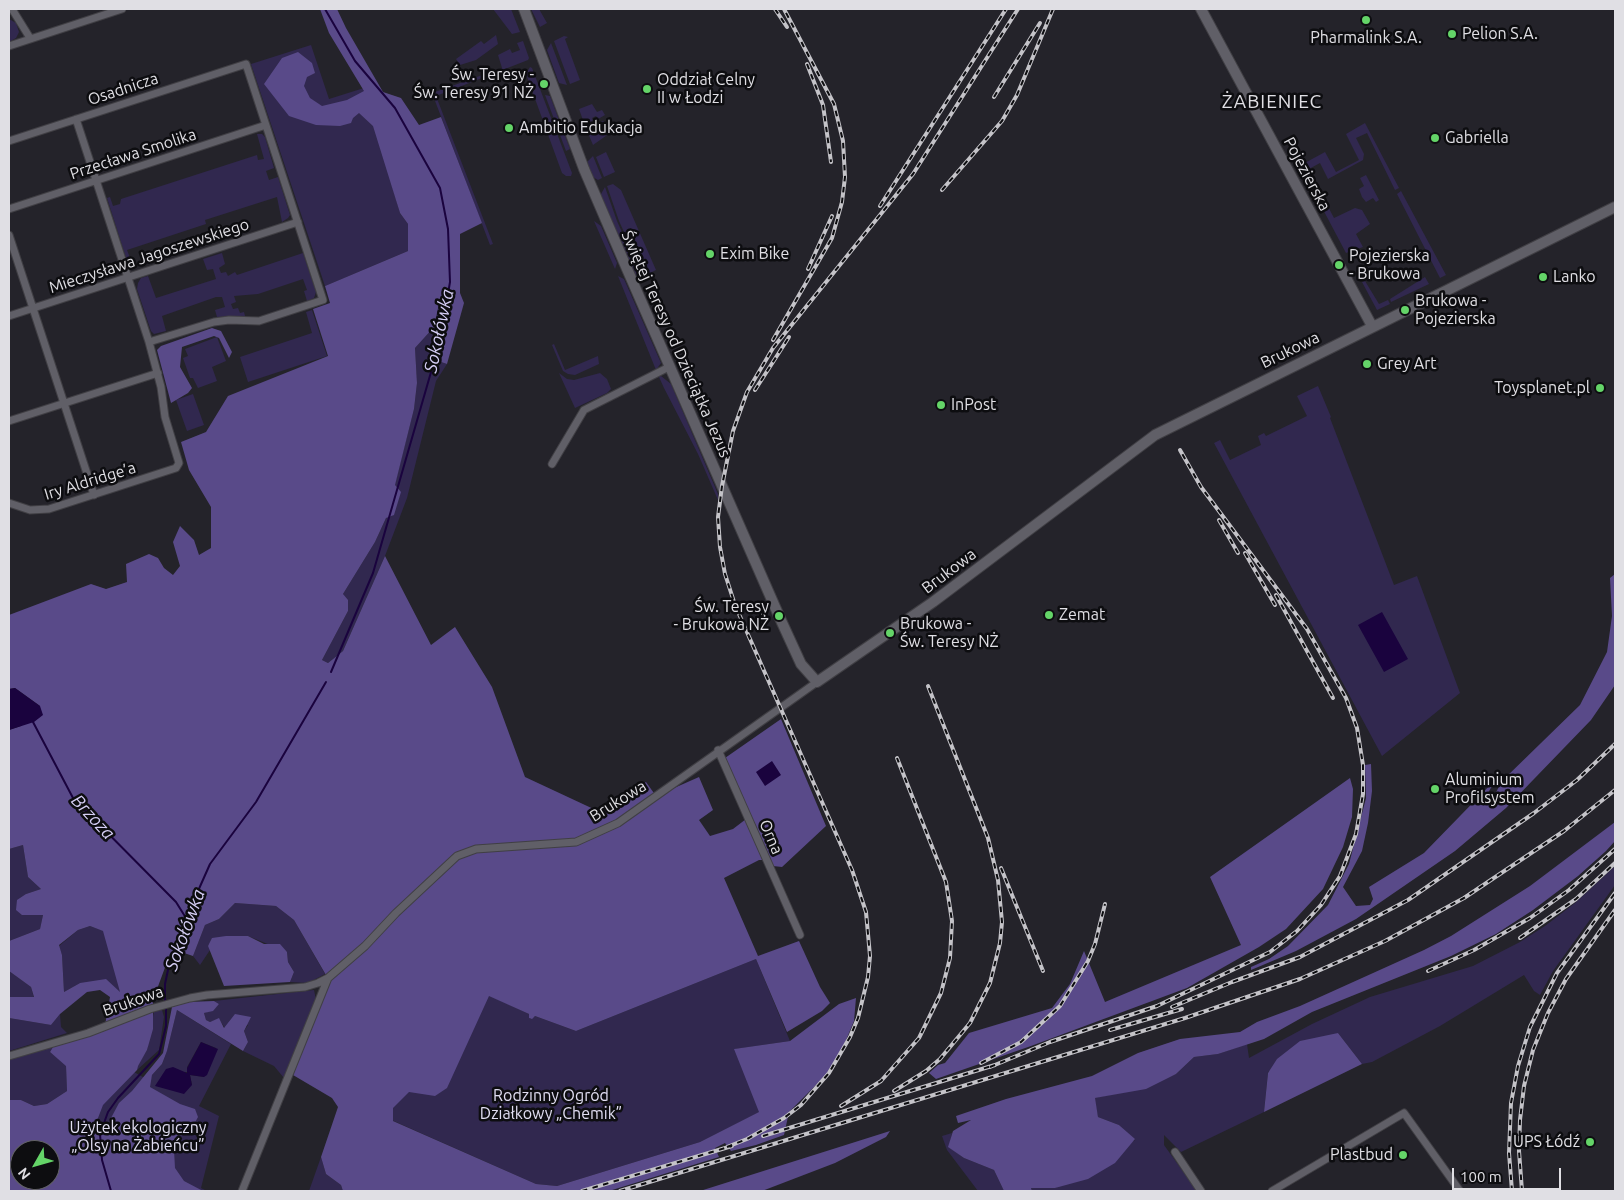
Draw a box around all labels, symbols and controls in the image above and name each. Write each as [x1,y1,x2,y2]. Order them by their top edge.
marker: Pharmalink S.A. [1360,14,1372,26]
place label: Pelion S.A. [1462,24,1538,44]
place label: Pharmalink S.A. [1310,28,1422,48]
marker: Pelion S.A. [1446,28,1458,40]
place label: Św. Teresy - Św. Teresy 91 NŻ [414,65,534,103]
street label: Osadnicza [85,69,161,109]
place label: Oddział Celny II w Łodzi [657,70,755,108]
marker: Św. Teresy - Św. Teresy 91 NŻ [538,78,550,90]
marker: Oddział Celny II w Łodzi [641,83,653,95]
district label: ŻABIENIEC [1221,91,1323,113]
place label: Ambitio Edukacja [519,118,643,138]
marker: Ambitio Edukacja [503,122,515,134]
street label: Przecława Smolika [67,124,199,184]
place label: Gabriella [1445,128,1509,148]
marker: Gabriella [1429,132,1441,144]
street label: Pojezierska [1280,134,1334,214]
street label: Mieczysława Jagoszewskiego [47,215,251,297]
street label: Świętej Teresy od Dzieciątka Jezus [617,228,735,460]
place label: Exim Bike [720,244,789,264]
place label: Pojezierska - Brukowa [1349,246,1430,284]
marker: Exim Bike [704,248,716,260]
marker: Pojezierska - Brukowa [1333,259,1345,271]
place label: Lanko [1553,267,1596,287]
marker: Lanko [1537,271,1549,283]
water label: Sokołówka [420,287,458,375]
place label: Brukowa - Pojezierska [1415,291,1496,329]
marker: Brukowa - Pojezierska [1399,304,1411,316]
street label: Brukowa [1257,328,1323,372]
place label: Grey Art [1377,354,1437,374]
marker: Grey Art [1361,358,1373,370]
place label: Toysplanet.pl [1494,378,1590,398]
marker: Toysplanet.pl [1594,382,1606,394]
place label: InPost [951,395,996,415]
marker: InPost [935,399,947,411]
street label: Iry Aldridge’a [42,458,138,504]
street label: Brukowa [918,544,980,598]
place label: Św. Teresy - Brukowa NŻ [673,597,769,635]
place label: Zemat [1059,605,1105,625]
marker: Zemat [1043,609,1055,621]
marker: Św. Teresy - Brukowa NŻ [773,610,785,622]
place label: Brukowa - Św. Teresy NŻ [900,614,999,652]
marker: Brukowa - Św. Teresy NŻ [884,627,896,639]
place label: Aluminium Profilsystem [1445,770,1535,808]
street label: Brukowa [586,776,650,826]
marker: Aluminium Profilsystem [1429,783,1441,795]
water label: Brzoza [67,790,119,844]
street label: Orna [755,817,787,857]
water label: Sokołówka [160,886,210,974]
street label: Brukowa [100,982,166,1020]
park label: Rodzinny Ogród Działkowy „Chemik” [480,1086,622,1124]
park label: Użytek ekologiczny „Olsy na Żabieńcu” [70,1118,206,1156]
place label: UPS Łódź [1513,1132,1580,1152]
marker: UPS Łódź [1584,1136,1596,1148]
north arrow [10,1140,60,1190]
place label: Plastbud [1330,1145,1393,1165]
marker: Plastbud [1397,1149,1409,1161]
scale bar [1454,1158,1563,1190]
text: N [14,1165,33,1183]
text: 100 m [1460,1168,1502,1185]

